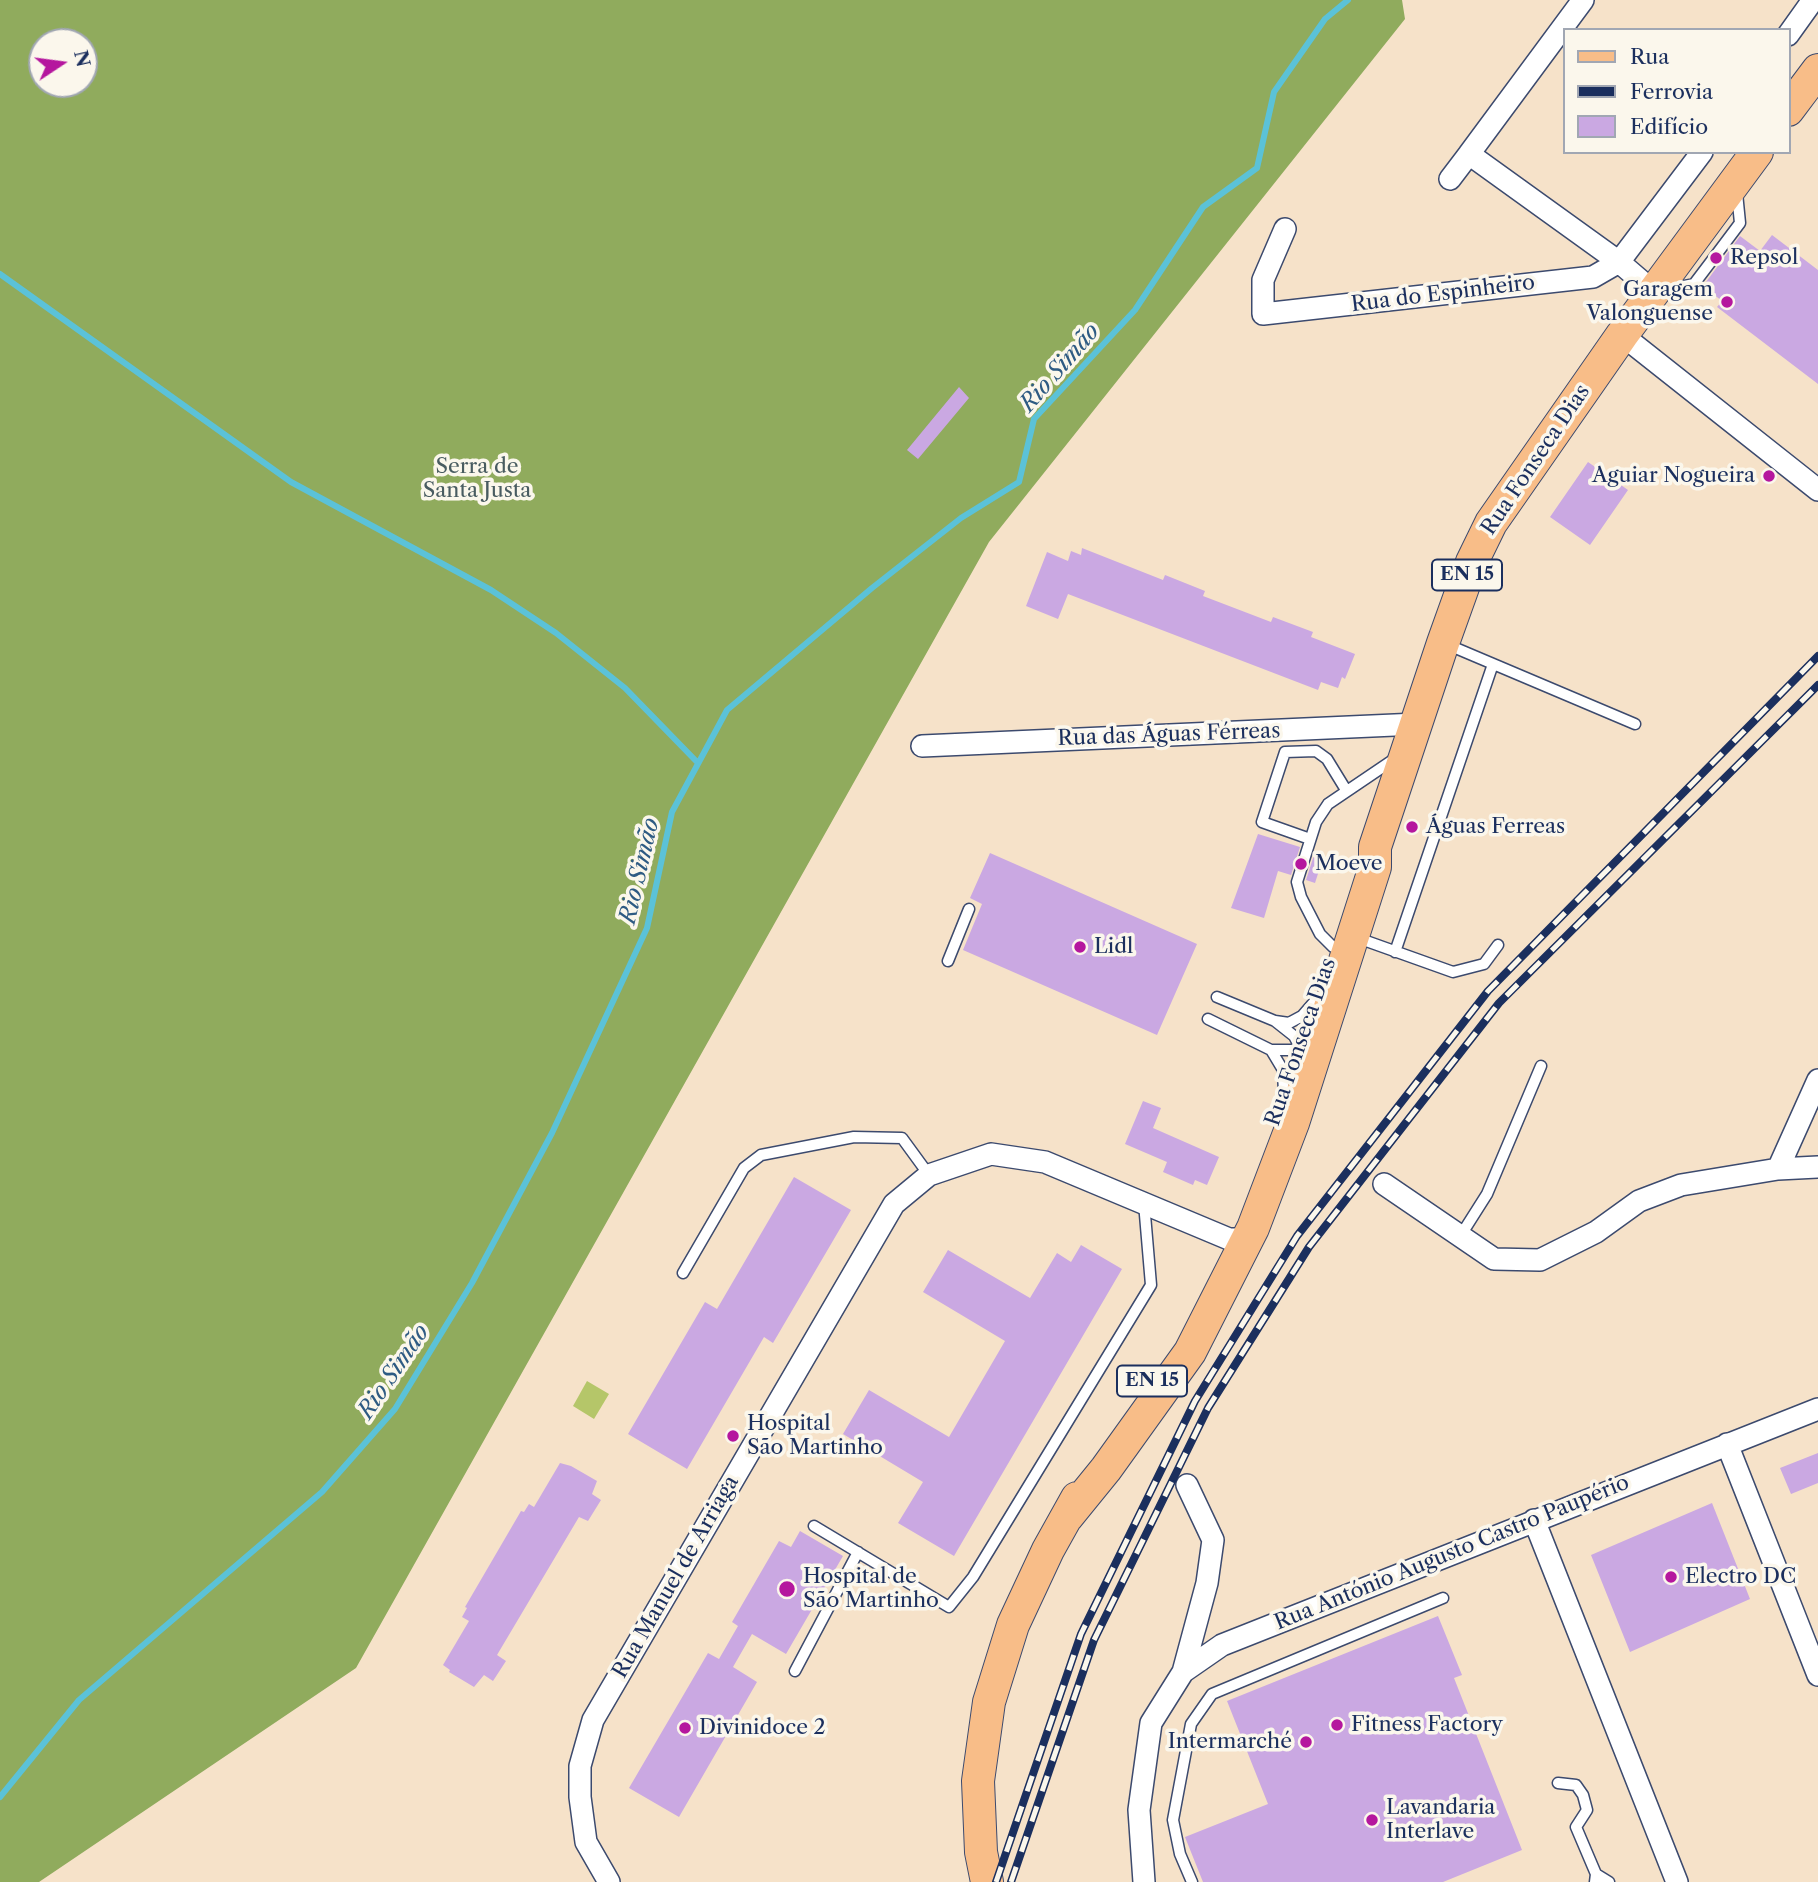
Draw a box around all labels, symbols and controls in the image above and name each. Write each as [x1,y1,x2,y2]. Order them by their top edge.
north arrow [28,28,98,98]
legend [1562,28,1790,154]
text: Rua [1630,44,1669,69]
text: N [69,48,95,69]
text: Ferrovia [1630,79,1713,104]
text: Edifício [1630,114,1708,139]
place label: Repsol [1730,245,1798,271]
marker: Repsol [1708,250,1724,266]
street label: Rua do Espinheiro [1350,270,1536,318]
place label: Garagem Valonguense [1587,277,1713,327]
marker: Garagem Valonguense [1719,294,1735,310]
water label: Rio Simão [1014,318,1106,418]
street label: Rua Fonseca Dias [1476,380,1596,540]
park label: Serra de Santa Justa [423,454,531,504]
place label: Aguiar Nogueira [1592,463,1755,489]
marker: Aguiar Nogueira [1761,468,1777,484]
road number: EN 15 [1432,560,1502,590]
street label: Rua das Águas Férreas [1057,719,1281,751]
place label: Águas Ferreas [1426,814,1565,840]
water label: Rio Simão [614,815,666,927]
marker: Águas Ferreas [1404,819,1420,835]
place label: Moeve [1315,851,1382,877]
marker: Moeve [1293,856,1309,872]
place label: Lidl [1094,934,1133,960]
marker: Lidl [1072,939,1088,955]
street label: Rua Fonseca Dias [1260,955,1342,1129]
water label: Rio Simão [352,1320,436,1424]
road number: EN 15 [1117,1366,1187,1396]
place label: Hospital São Martinho [747,1411,883,1461]
marker: Hospital São Martinho [725,1428,741,1444]
street label: Rua António Augusto Castro Paupério [1271,1470,1633,1636]
street label: Rua Manuel de Arriaga [608,1471,744,1683]
place label: Hospital de São Martinho [803,1564,939,1614]
place label: Electro DC [1685,1564,1796,1590]
marker: Electro DC [1663,1569,1679,1585]
marker: Hospital de São Martinho [777,1579,797,1599]
place label: Fitness Factory [1351,1712,1503,1738]
place label: Divinidoce 2 [699,1715,826,1741]
marker: Fitness Factory [1329,1717,1345,1733]
marker: Divinidoce 2 [677,1720,693,1736]
place label: Intermarché [1168,1729,1292,1755]
marker: Intermarché [1298,1734,1314,1750]
place label: Lavandaria Interlave [1386,1795,1495,1845]
marker: Lavandaria Interlave [1364,1812,1380,1828]

